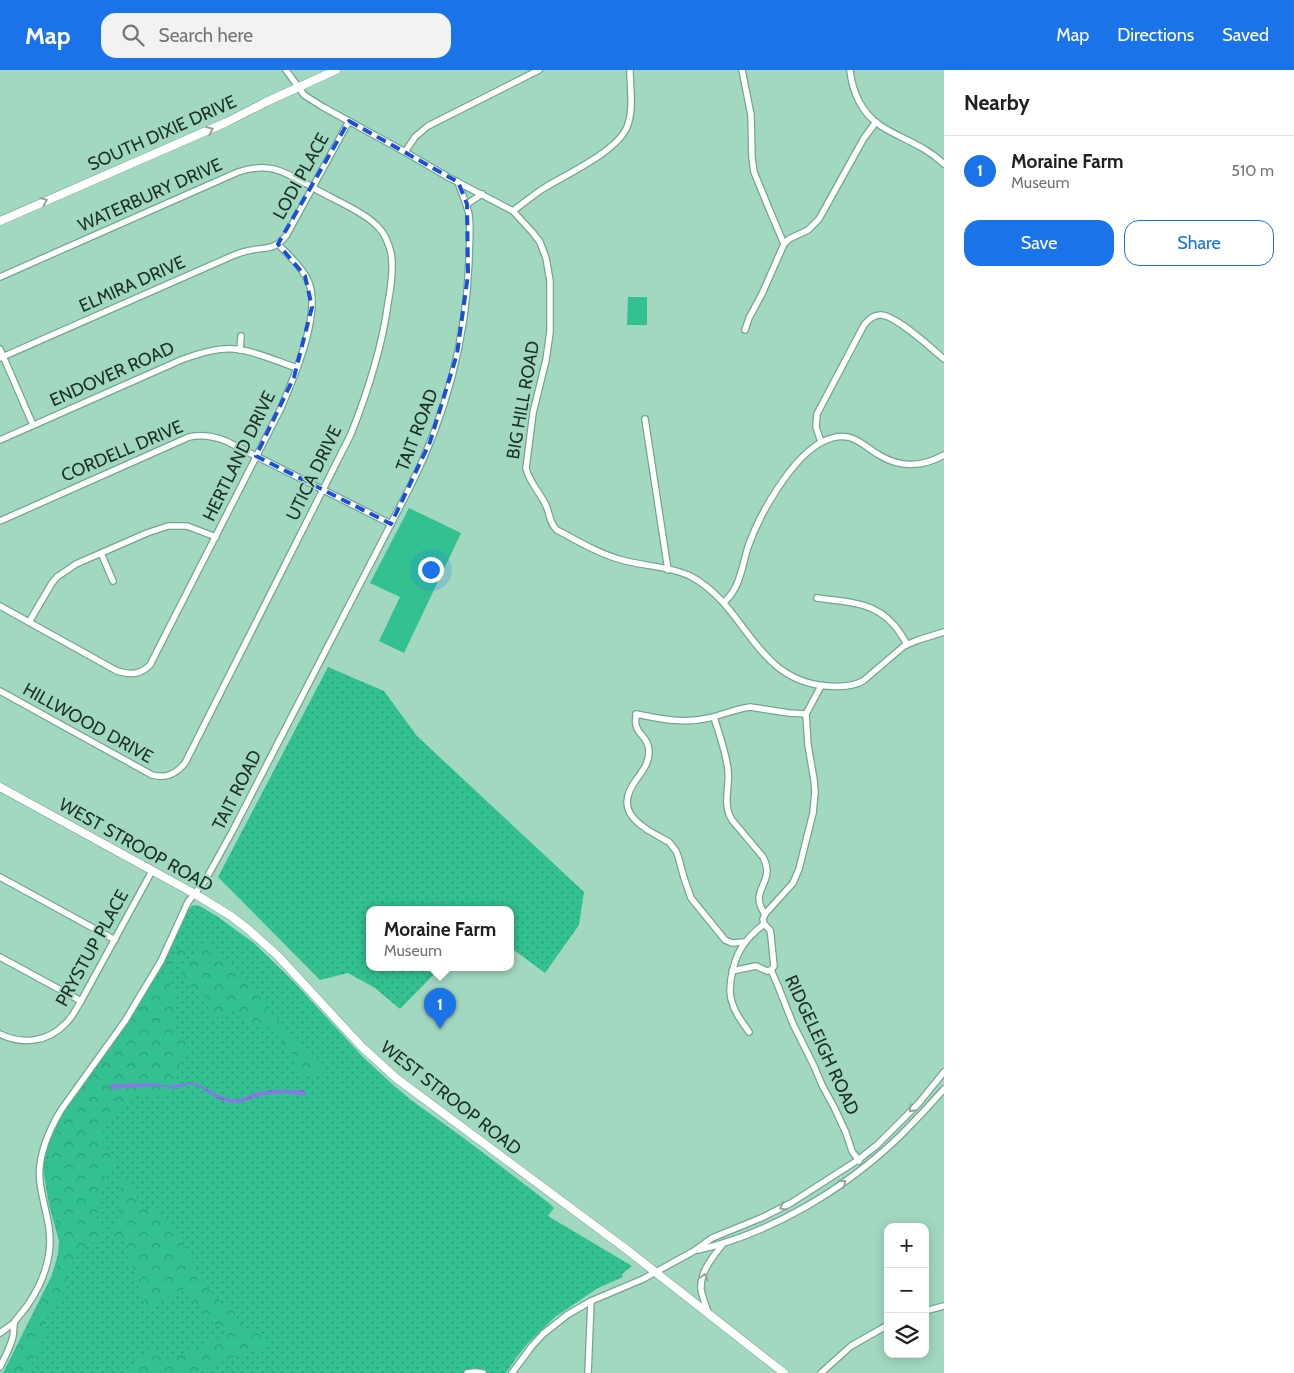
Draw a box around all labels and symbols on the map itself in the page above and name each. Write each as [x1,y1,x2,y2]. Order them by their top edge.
street label: SOUTH DIXIE DRIVE [84,90,240,176]
one-way arrow [205,125,214,136]
street label: LODI PLACE [268,129,334,223]
street label: WATERBURY DRIVE [75,153,225,237]
one-way arrow [39,197,48,207]
street label: ELMIRA DRIVE [76,251,188,317]
street label: ENDOVER ROAD [46,337,178,411]
street label: BIG HILL ROAD [502,339,544,461]
street label: TAIT ROAD [391,386,443,474]
street label: HERTLAND DRIVE [198,387,280,525]
street label: CORDELL DRIVE [58,415,186,487]
street label: UTICA DRIVE [282,422,346,524]
your location [418,557,444,583]
street label: HILLWOOD DRIVE [19,678,157,768]
street label: TAIT ROAD [208,746,266,834]
street label: WEST STROOP ROAD [55,793,217,897]
street label: PRYSTUP PLACE [51,886,133,1010]
street label: RIDGELEIGH ROAD [780,972,864,1118]
pin: 1 [424,988,456,1029]
street label: WEST STROOP ROAD [376,1036,526,1160]
one-way arrow [909,1103,918,1112]
one-way arrow [837,1180,847,1189]
one-way arrow [780,1201,789,1211]
one-way arrow [698,1272,709,1281]

